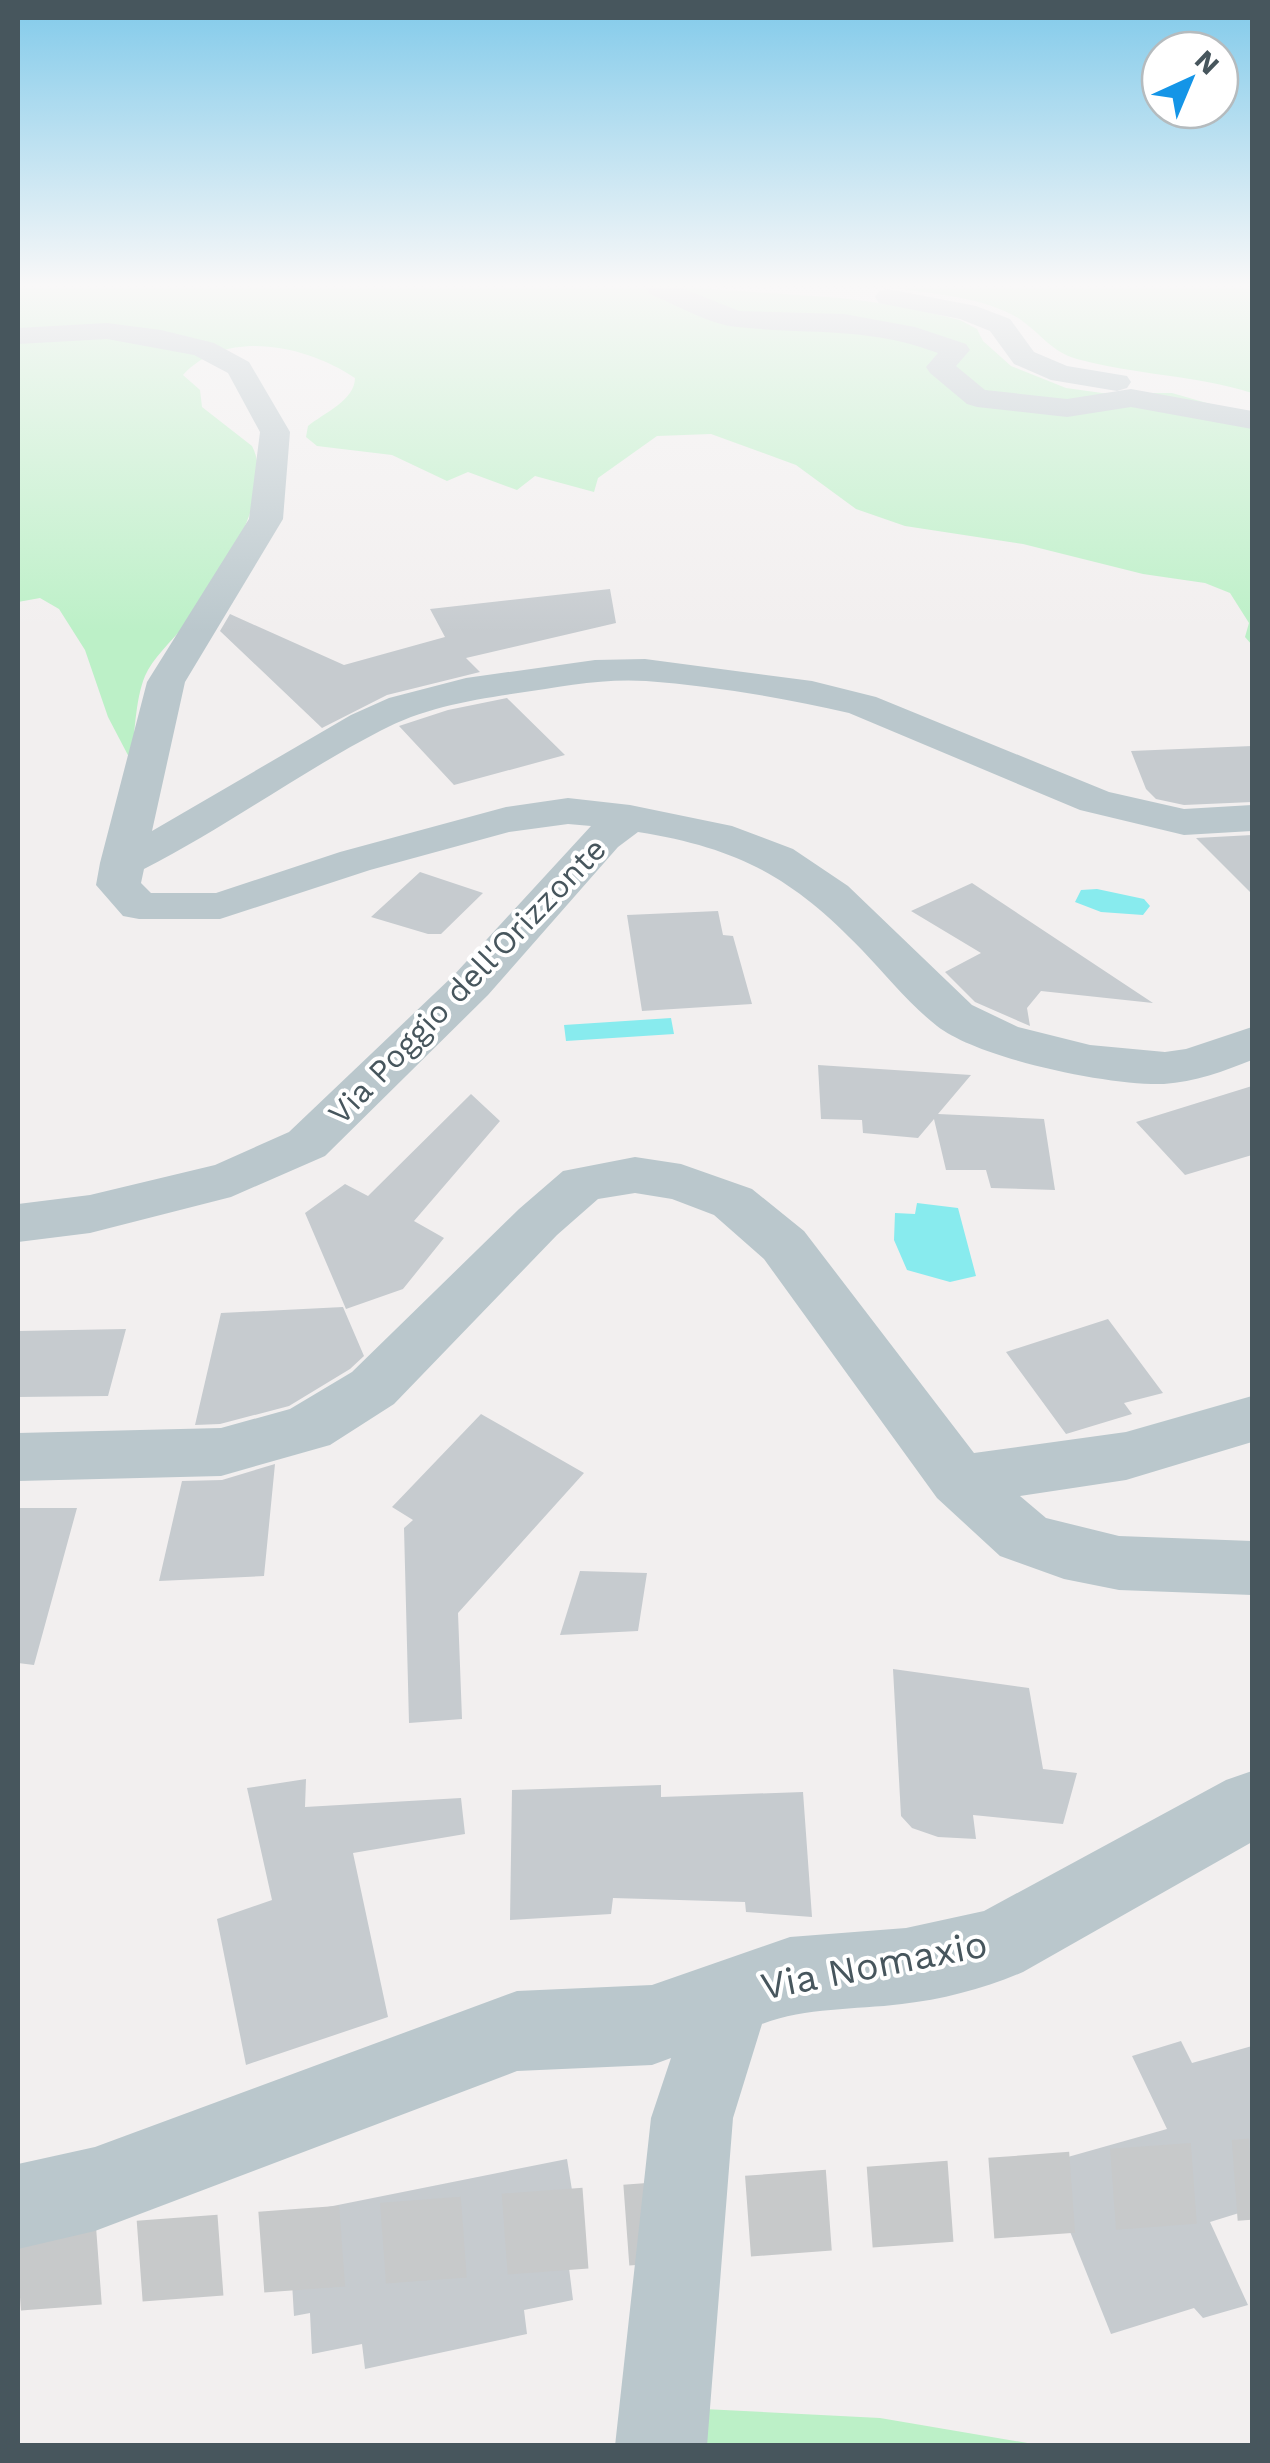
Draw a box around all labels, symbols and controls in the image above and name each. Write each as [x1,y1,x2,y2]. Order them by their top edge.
north arrow [1140,30,1240,130]
text: N [1188,43,1226,81]
street label: Via Poggio dell'Orizzonte [320,830,614,1132]
street label: Via Nomaxio [757,1921,991,2009]

